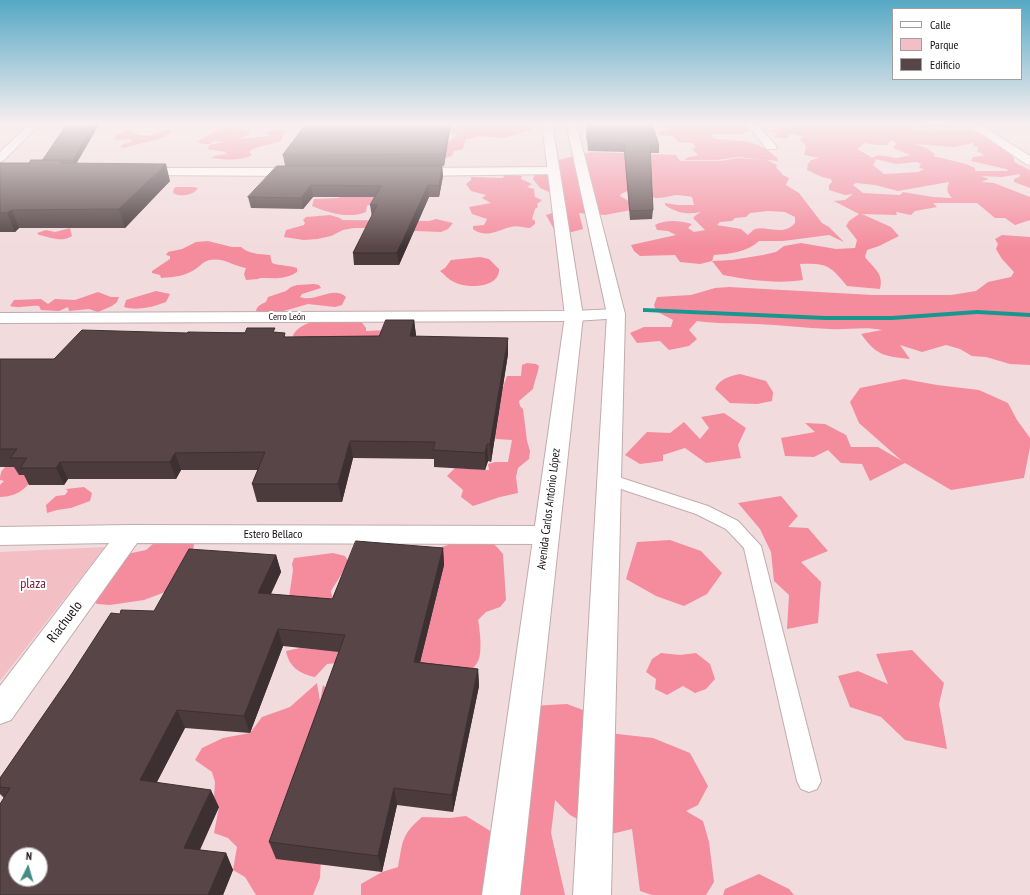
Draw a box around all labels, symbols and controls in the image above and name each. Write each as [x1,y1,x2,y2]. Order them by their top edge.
legend [892,8,1022,80]
text: Calle [930,17,951,32]
text: Parque [930,37,959,52]
text: Edificio [930,57,960,72]
street label: Cerro León [269,311,305,323]
street label: Avenida Carlos António López [534,447,564,571]
street label: Estero Bellaco [244,528,302,542]
park label: plaza [20,576,46,592]
street label: Riachuelo [44,598,86,646]
north arrow [8,847,48,887]
text: N [25,849,33,863]

